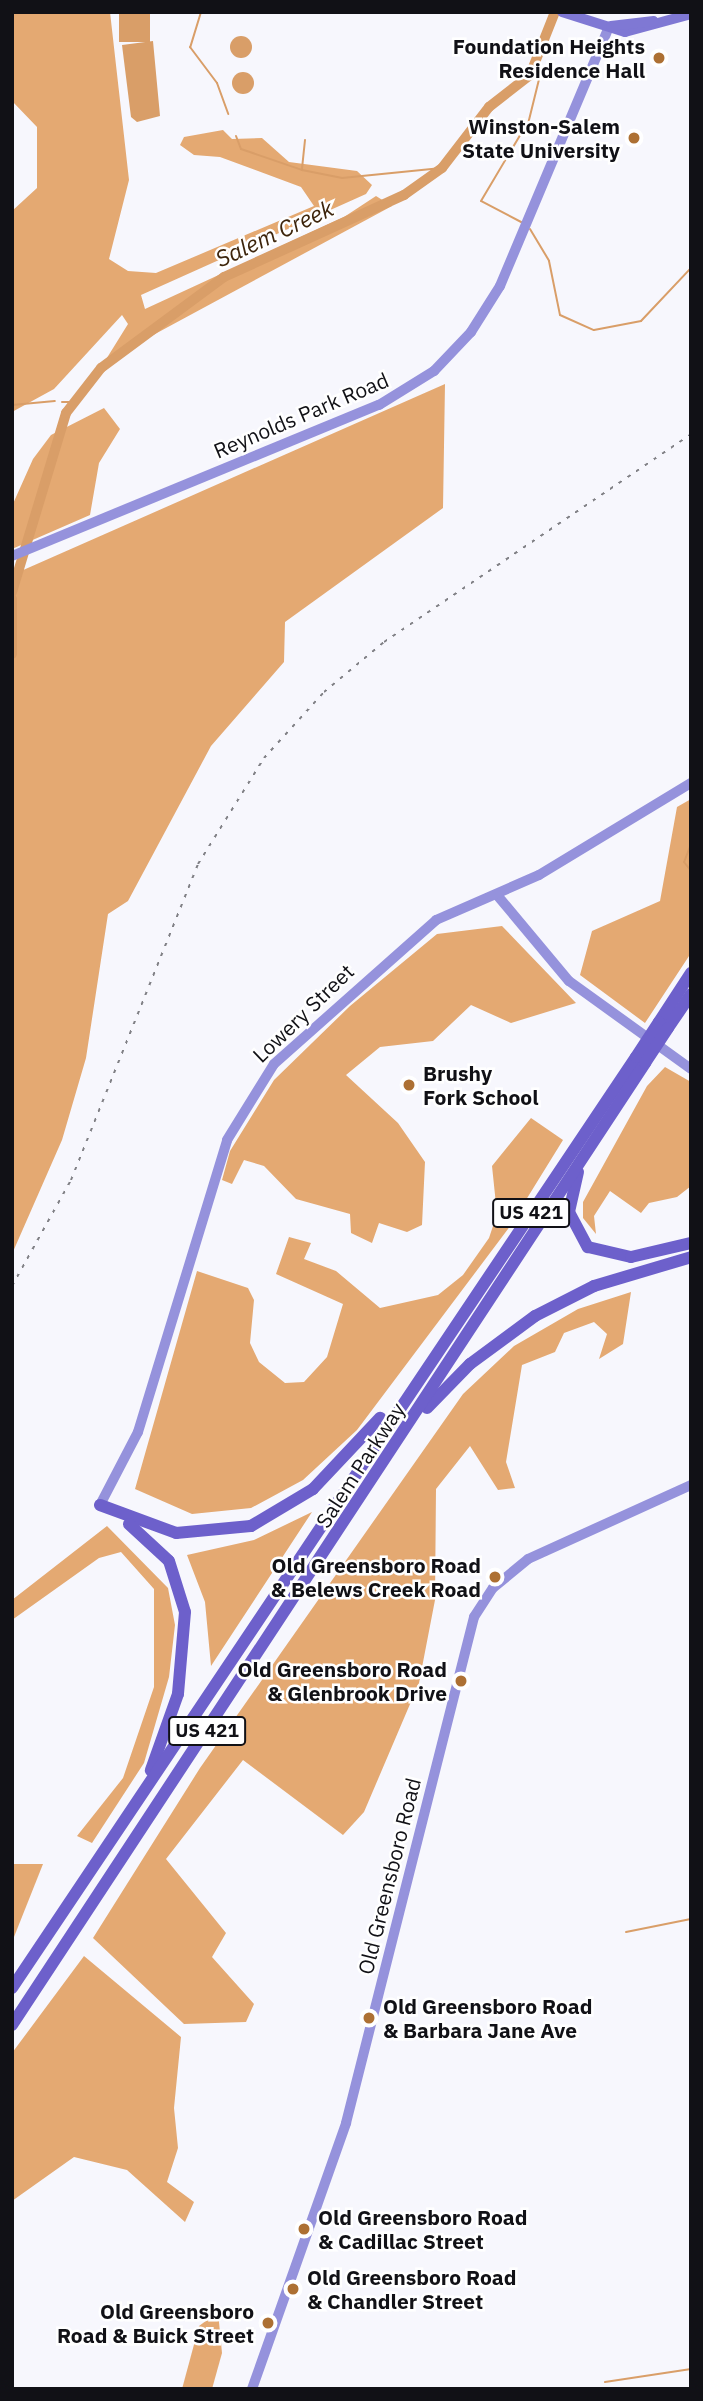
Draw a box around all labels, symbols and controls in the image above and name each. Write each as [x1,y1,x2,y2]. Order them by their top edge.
place label: Foundation Heights Residence Hall [453,33,645,83]
marker: Foundation Heights Residence Hall [651,50,667,66]
place label: Winston-Salem State University [462,113,620,163]
marker: Winston-Salem State University [626,130,642,146]
water label: Salem Creek [211,194,337,272]
street label: Reynolds Park Road [210,367,392,463]
street label: Lowery Street [247,959,359,1067]
place label: Brushy Fork School [423,1060,539,1110]
marker: Brushy Fork School [401,1077,417,1093]
road number: US 421 [491,1198,571,1228]
street label: Salem Parkway [310,1398,410,1532]
place label: Old Greensboro Road & Belews Creek Road [271,1552,481,1602]
marker: Old Greensboro Road & Belews Creek Road [487,1569,503,1585]
place label: Old Greensboro Road & Glenbrook Drive [238,1656,447,1706]
marker: Old Greensboro Road & Glenbrook Drive [453,1673,469,1689]
road number: US 421 [167,1716,247,1746]
street label: Old Greensboro Road [352,1775,426,1977]
place label: Old Greensboro Road & Barbara Jane Ave [383,1993,592,2043]
marker: Old Greensboro Road & Barbara Jane Ave [361,2010,377,2026]
place label: Old Greensboro Road & Cadillac Street [318,2204,527,2254]
marker: Old Greensboro Road & Cadillac Street [296,2221,312,2237]
place label: Old Greensboro Road & Chandler Street [307,2264,516,2314]
marker: Old Greensboro Road & Chandler Street [285,2281,301,2297]
place label: Old Greensboro Road & Buick Street [57,2298,254,2348]
marker: Old Greensboro Road & Buick Street [260,2315,276,2331]

